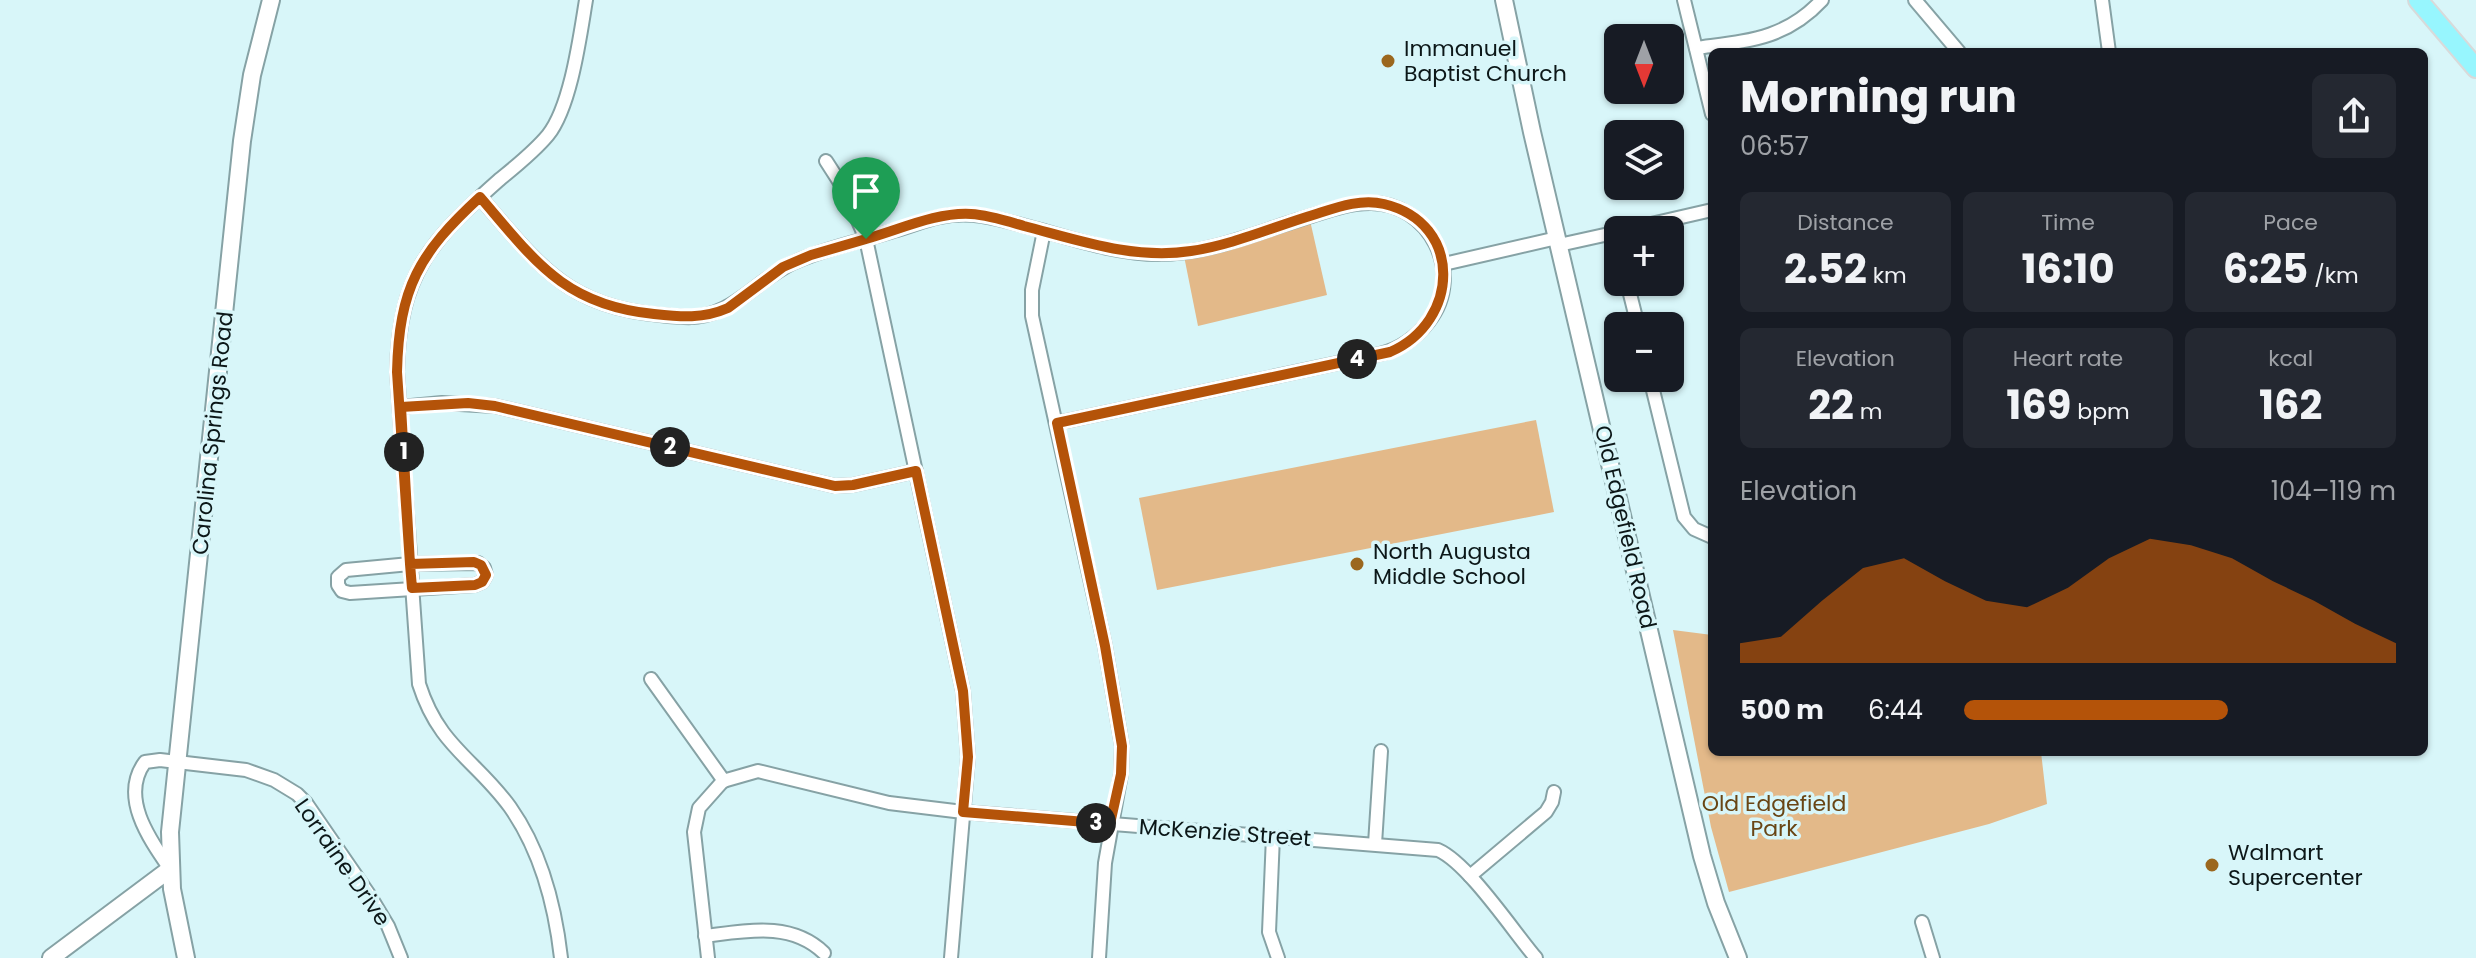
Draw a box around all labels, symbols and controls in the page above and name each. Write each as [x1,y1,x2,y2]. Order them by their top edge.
north arrow [1604,24,1684,104]
map controls [1604,24,1684,392]
place label: Immanuel Baptist Church [1404,33,1567,89]
marker: Immanuel Baptist Church [1379,52,1397,70]
text: Morning run [1740,66,2017,127]
button: share [2312,74,2396,158]
button: layers [1604,120,1684,200]
text: 06:57 [1740,128,1809,164]
pin [832,157,900,239]
icon: arrive [844,169,888,213]
text: Distance [1797,207,1894,238]
text: Time [2041,207,2095,238]
text: Pace [2263,207,2318,238]
button: + [1604,216,1684,296]
text: 2.52 [1784,241,1867,297]
text: 16:10 [2021,241,2114,297]
text: 6:25 [2223,241,2308,297]
text: km [1867,260,1907,291]
text: /km [2308,260,2359,291]
street label: Carolina Springs Road [184,310,241,556]
button: − [1604,312,1684,392]
pin: 4 [1337,339,1377,379]
text: 4 [1350,343,1364,374]
text: Elevation [1796,343,1895,374]
text: Heart rate [2013,343,2123,374]
text: kcal [2268,343,2313,374]
text: 22 [1808,377,1854,433]
text: 169 [2006,377,2071,433]
text: 162 [2259,377,2322,433]
text: m [1854,396,1882,427]
text: bpm [2071,396,2130,427]
street label: Old Edgefield Road [1587,422,1664,632]
pin: 2 [650,427,690,467]
text: 2 [664,431,676,462]
pin: 1 [384,432,424,472]
text: 1 [400,436,408,467]
text: Elevation [1740,473,1857,509]
text: 104–119 m [2271,473,2396,509]
place label: North Augusta Middle School [1373,536,1531,592]
marker: North Augusta Middle School [1348,555,1366,573]
text: 500 m [1740,692,1824,728]
text: 6:44 [1868,692,1923,728]
park label: Old Edgefield Park [1702,788,1846,844]
street label: Lorraine Drive [287,792,398,932]
pin: 3 [1076,803,1116,843]
text: 3 [1089,807,1103,838]
street label: McKenzie Street [1138,811,1312,854]
place label: Walmart Supercenter [2228,837,2363,893]
marker: Walmart Supercenter [2203,856,2221,874]

